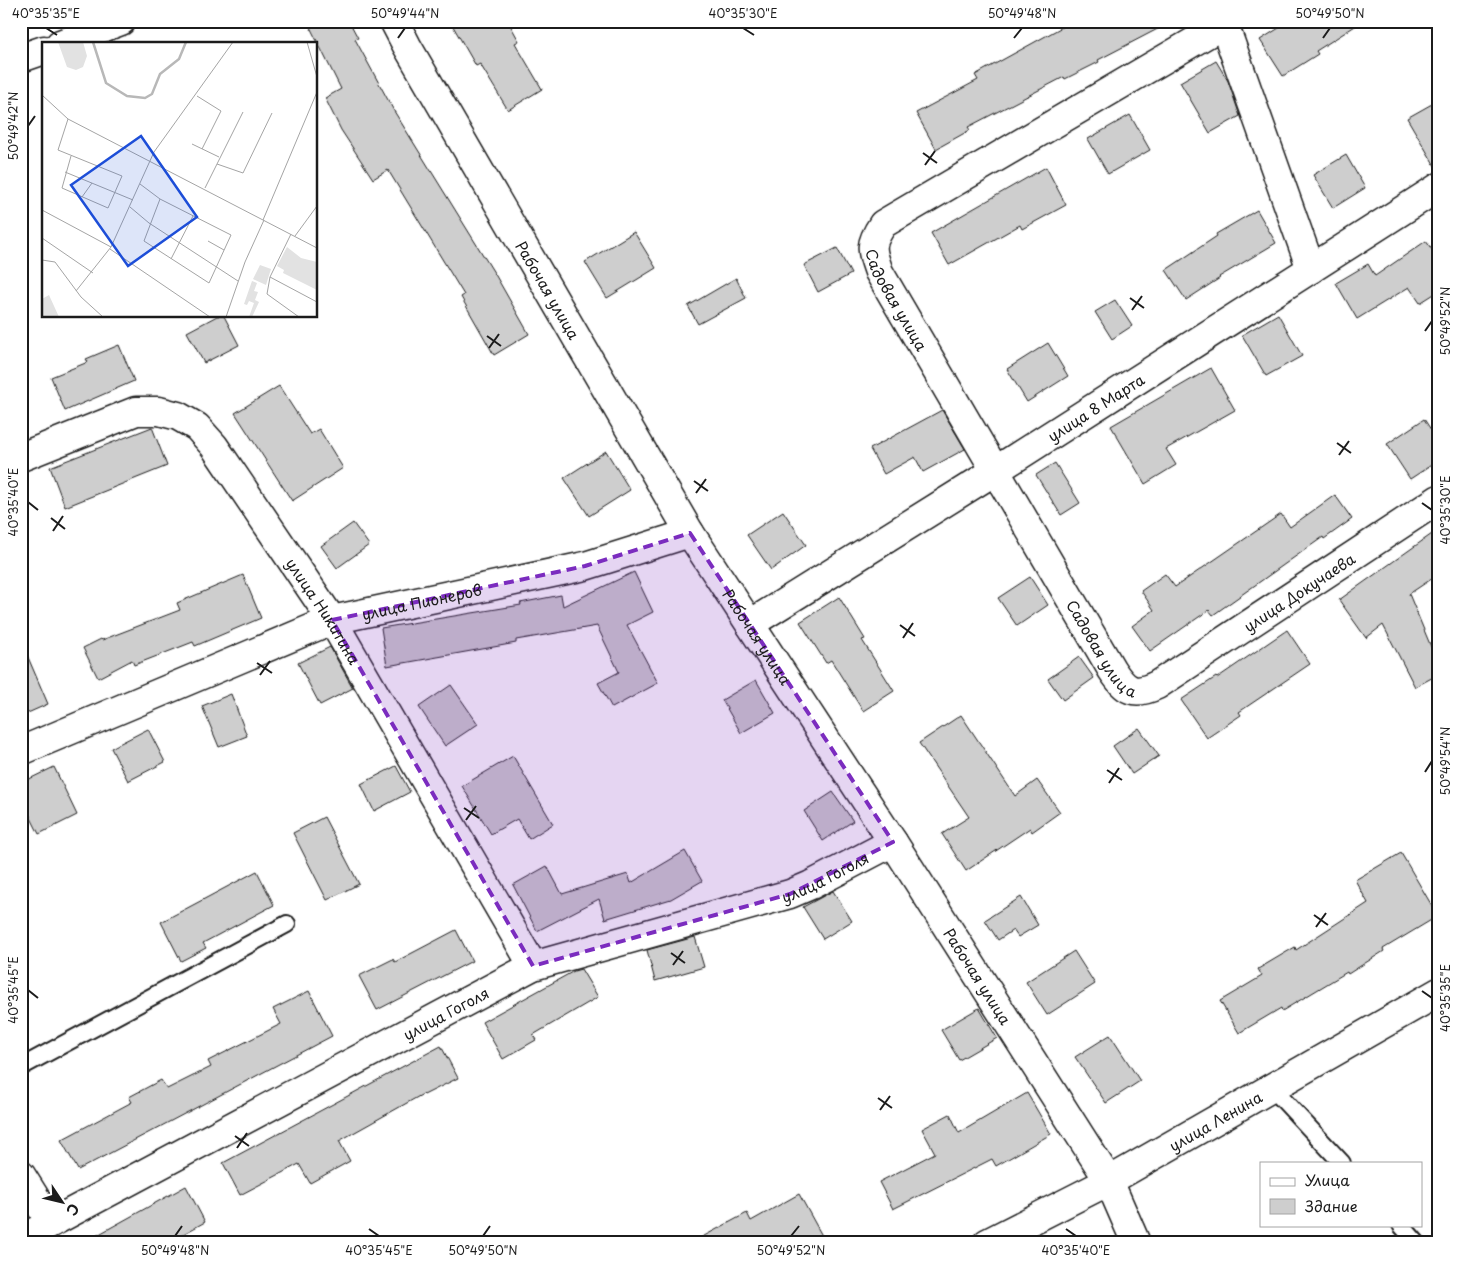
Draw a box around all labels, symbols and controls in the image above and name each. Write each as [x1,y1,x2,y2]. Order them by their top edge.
text: 40°35'35"E [12,4,80,22]
text: 50°49'44"N [371,4,439,22]
text: 40°35'30"E [708,4,778,22]
text: 50°49'48"N [988,4,1056,22]
text: 50°49'50"N [1295,4,1365,22]
inset map [42,42,318,318]
text: 50°49'42"N [4,92,22,160]
street label: Рабочая улица [511,236,587,344]
street label: Садовая улица [861,247,934,355]
text: 50°49'52"N [1436,287,1454,355]
street label: улица 8 Марта [1042,367,1149,446]
text: 40°35'40"E [4,468,22,536]
text: 40°35'30"E [1436,475,1454,545]
street label: улица Докучаева [1238,546,1360,637]
street label: улица Никитина [281,553,367,669]
street label: улица Пионеров [359,577,484,625]
street label: Рабочая улица [718,584,798,689]
street label: Садовая улица [1062,595,1140,702]
text: 50°49'54"N [1436,727,1454,795]
street label: улица Гоголя [779,845,872,907]
street label: Рабочая улица [939,923,1018,1029]
text: 40°35'45"E [4,956,22,1024]
text: 40°35'35"E [1436,964,1454,1032]
street label: улица Гоголя [398,980,493,1045]
street label: улица Ленина [1164,1084,1266,1156]
legend [1260,1162,1422,1226]
text: Улица [1305,1168,1350,1191]
north arrow [38,1176,88,1226]
text: Здание [1305,1194,1358,1217]
text: С [61,1199,85,1220]
text: 50°49'48"N [141,1241,209,1259]
text: 40°35'45"E [345,1241,413,1259]
text: 50°49'50"N [448,1241,518,1259]
text: 50°49'52"N [757,1241,825,1259]
text: 40°35'40"E [1042,1241,1110,1259]

